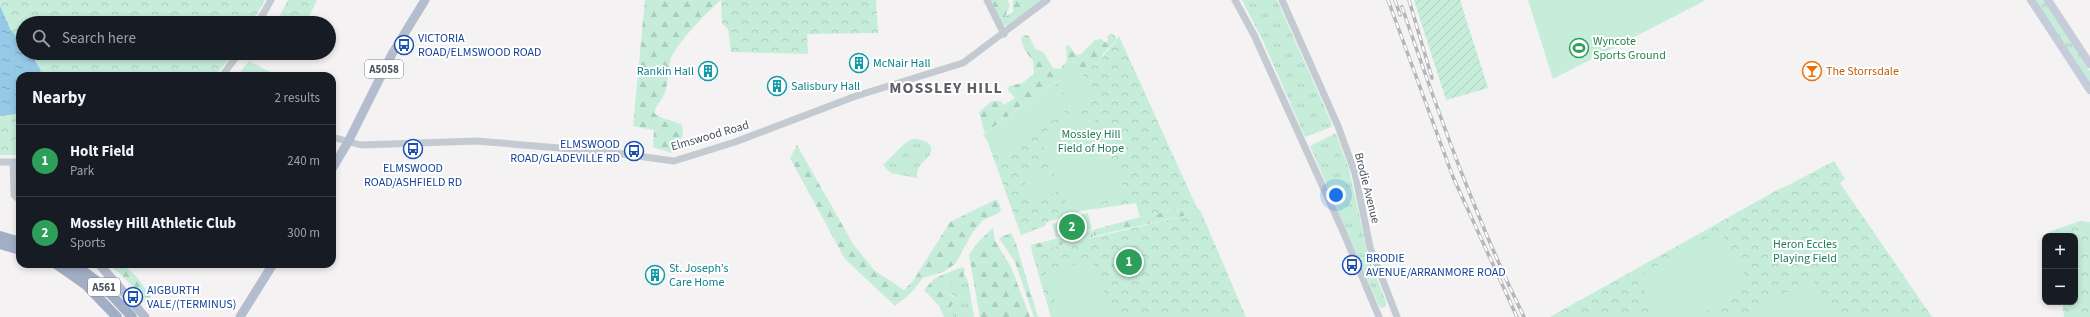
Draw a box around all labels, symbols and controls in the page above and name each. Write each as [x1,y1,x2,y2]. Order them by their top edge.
search box [16,16,336,60]
icon: search [30,27,52,49]
text: Search here [62,28,136,49]
place label: VICTORIA ROAD/ELMSWOOD ROAD [418,30,542,61]
place label: Wyncote Sports Ground [1593,33,1666,64]
bus stop icon: VICTORIA ROAD/ELMSWOOD ROAD [393,34,415,56]
sports icon: Wyncote Sports Ground [1568,37,1590,59]
building icon: McNair Hall [848,52,870,74]
place label: McNair Hall [873,55,931,72]
road number: A5058 [365,60,403,78]
building icon: Rankin Hall [697,60,719,82]
bar icon: The Storrsdale [1801,60,1823,82]
place label: Rankin Hall [637,63,694,80]
place label: The Storrsdale [1826,63,1899,80]
building icon: Salisbury Hall [766,75,788,97]
district label: MOSSLEY HILL [889,77,1003,99]
place label: Salisbury Hall [791,78,860,95]
text: Nearby [32,86,86,110]
text: 2 results [275,89,320,107]
street label: Elmswood Road [669,117,751,155]
park label: Mossley Hill Field of Hope [1058,126,1124,157]
place label: ELMSWOOD ROAD/GLADEVILLE RD [510,136,620,167]
bus stop icon: ELMSWOOD ROAD/ASHFIELD RD [402,138,424,160]
bus stop icon: ELMSWOOD ROAD/GLADEVILLE RD [623,140,645,162]
text: Holt Field [70,141,134,162]
street label: Brodie Avenue [1350,151,1384,225]
text: 1 [42,152,48,170]
text: 240 m [287,152,320,170]
place label: ELMSWOOD ROAD/ASHFIELD RD [364,160,462,191]
text: Park [70,162,94,180]
your location [1326,185,1346,205]
pin: 2 [1059,212,1085,242]
text: Mossley Hill Athletic Club [70,213,236,234]
text: 2 [42,224,48,242]
text: 300 m [287,224,320,242]
map controls [2042,233,2078,305]
button: + [2042,233,2078,269]
text: Sports [70,234,105,252]
park label: Heron Eccles Playing Field [1773,236,1837,267]
pin: 1 [1116,247,1142,277]
place label: BRODIE AVENUE/ARRANMORE ROAD [1366,250,1506,281]
bus stop icon: BRODIE AVENUE/ARRANMORE ROAD [1341,254,1363,276]
place label: St. Joseph’s Care Home [669,260,728,291]
building icon: St. Joseph’s Care Home [644,264,666,286]
button: − [2042,269,2078,305]
road number: A561 [88,278,120,296]
place label: AIGBURTH VALE/(TERMINUS) [147,282,236,313]
bus stop icon: AIGBURTH VALE/(TERMINUS) [122,286,144,308]

